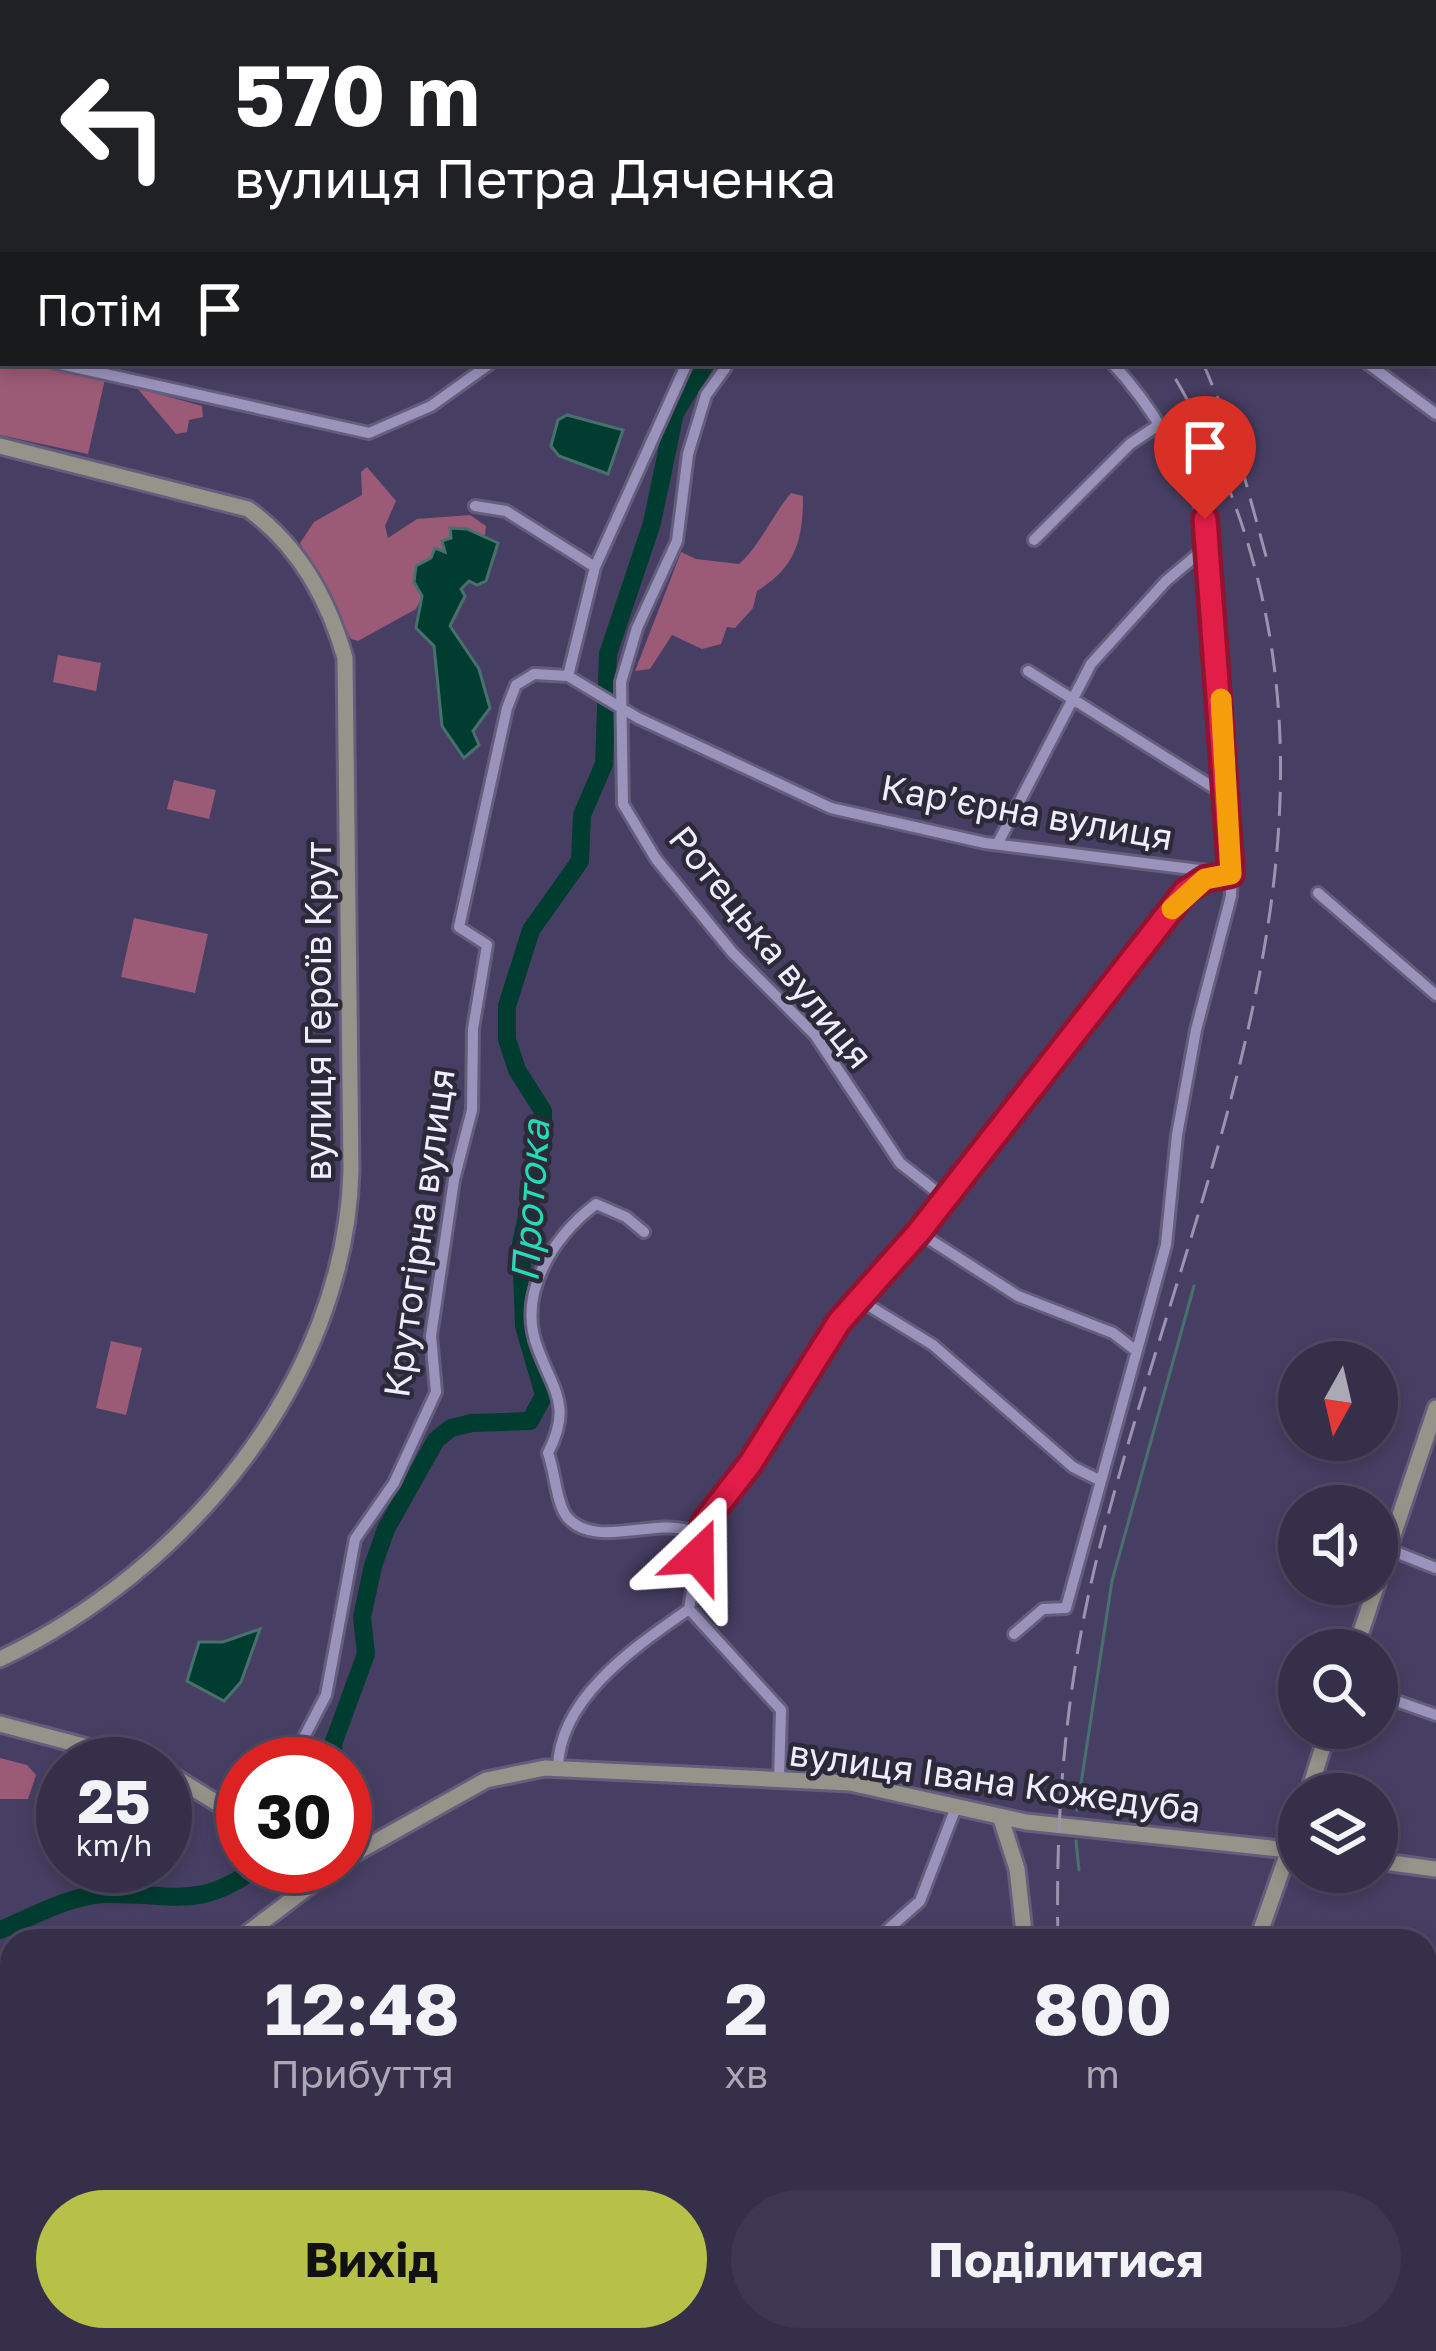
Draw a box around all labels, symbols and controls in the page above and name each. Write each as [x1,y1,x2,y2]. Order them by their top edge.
text: 570 m [234,44,480,144]
icon: left [36,48,192,204]
text: вулиця Петра Дяченка [234,145,836,210]
icon: arrive [187,276,253,342]
text: Потім [36,282,163,336]
pin [1154,396,1256,519]
icon: arrive [1172,414,1238,480]
street label: Карʼєрна вулиця [878,765,1176,858]
street label: Ротецька вулиця [661,817,882,1076]
street label: вулиця Героїв Крут [296,841,339,1181]
street label: Крутогірна вулиця [374,1066,463,1400]
water label: Протока [500,1116,559,1284]
north arrow [1278,1341,1398,1461]
map controls [1278,1341,1398,1893]
button: sound [1278,1485,1398,1605]
position arrow [635,1493,761,1619]
button: search [1278,1629,1398,1749]
street label: вулиця Івана Кожедуба [787,1730,1203,1831]
speed limit sign: 30 [216,1737,372,1893]
text: 25 [77,1764,151,1836]
button: layers [1278,1773,1398,1893]
text: km/h [76,1827,152,1863]
text: 12:48 [265,1964,460,2051]
text: 2 [724,1964,768,2051]
text: 800 [1033,1964,1172,2051]
text: Прибуття [270,2050,454,2097]
text: хв [724,2050,768,2097]
text: m [1085,2050,1120,2097]
button: Вихід [36,2190,707,2328]
button: Поділитися [731,2190,1401,2328]

